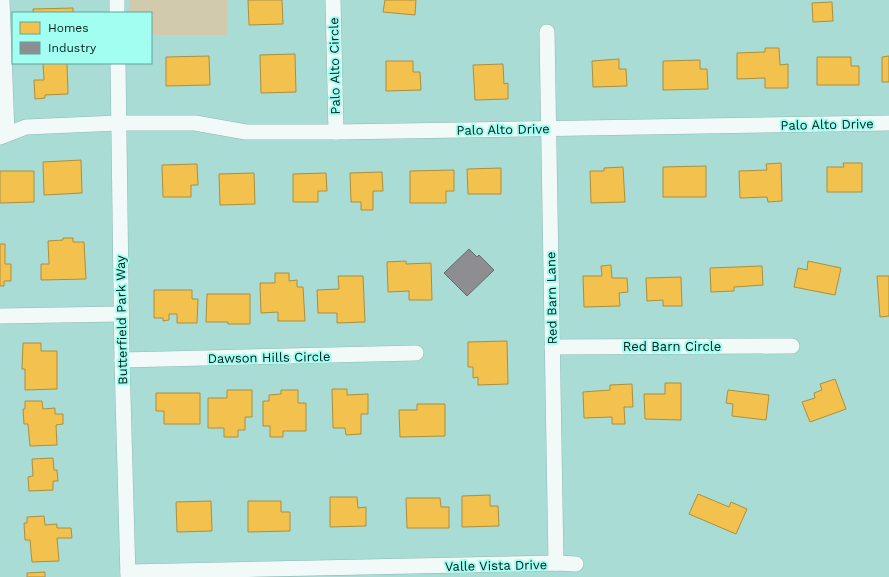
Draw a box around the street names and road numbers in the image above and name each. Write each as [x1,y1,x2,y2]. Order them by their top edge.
street label: Palo Alto Circle [326,17,343,115]
street label: Palo Alto Drive [780,116,874,133]
street label: Palo Alto Drive [456,121,550,138]
street label: Red Barn Lane [543,251,560,345]
street label: Butterfield Park Way [113,255,130,385]
street label: Red Barn Circle [623,339,721,354]
street label: Dawson Hills Circle [207,349,331,366]
street label: Valle Vista Drive [445,557,547,574]

